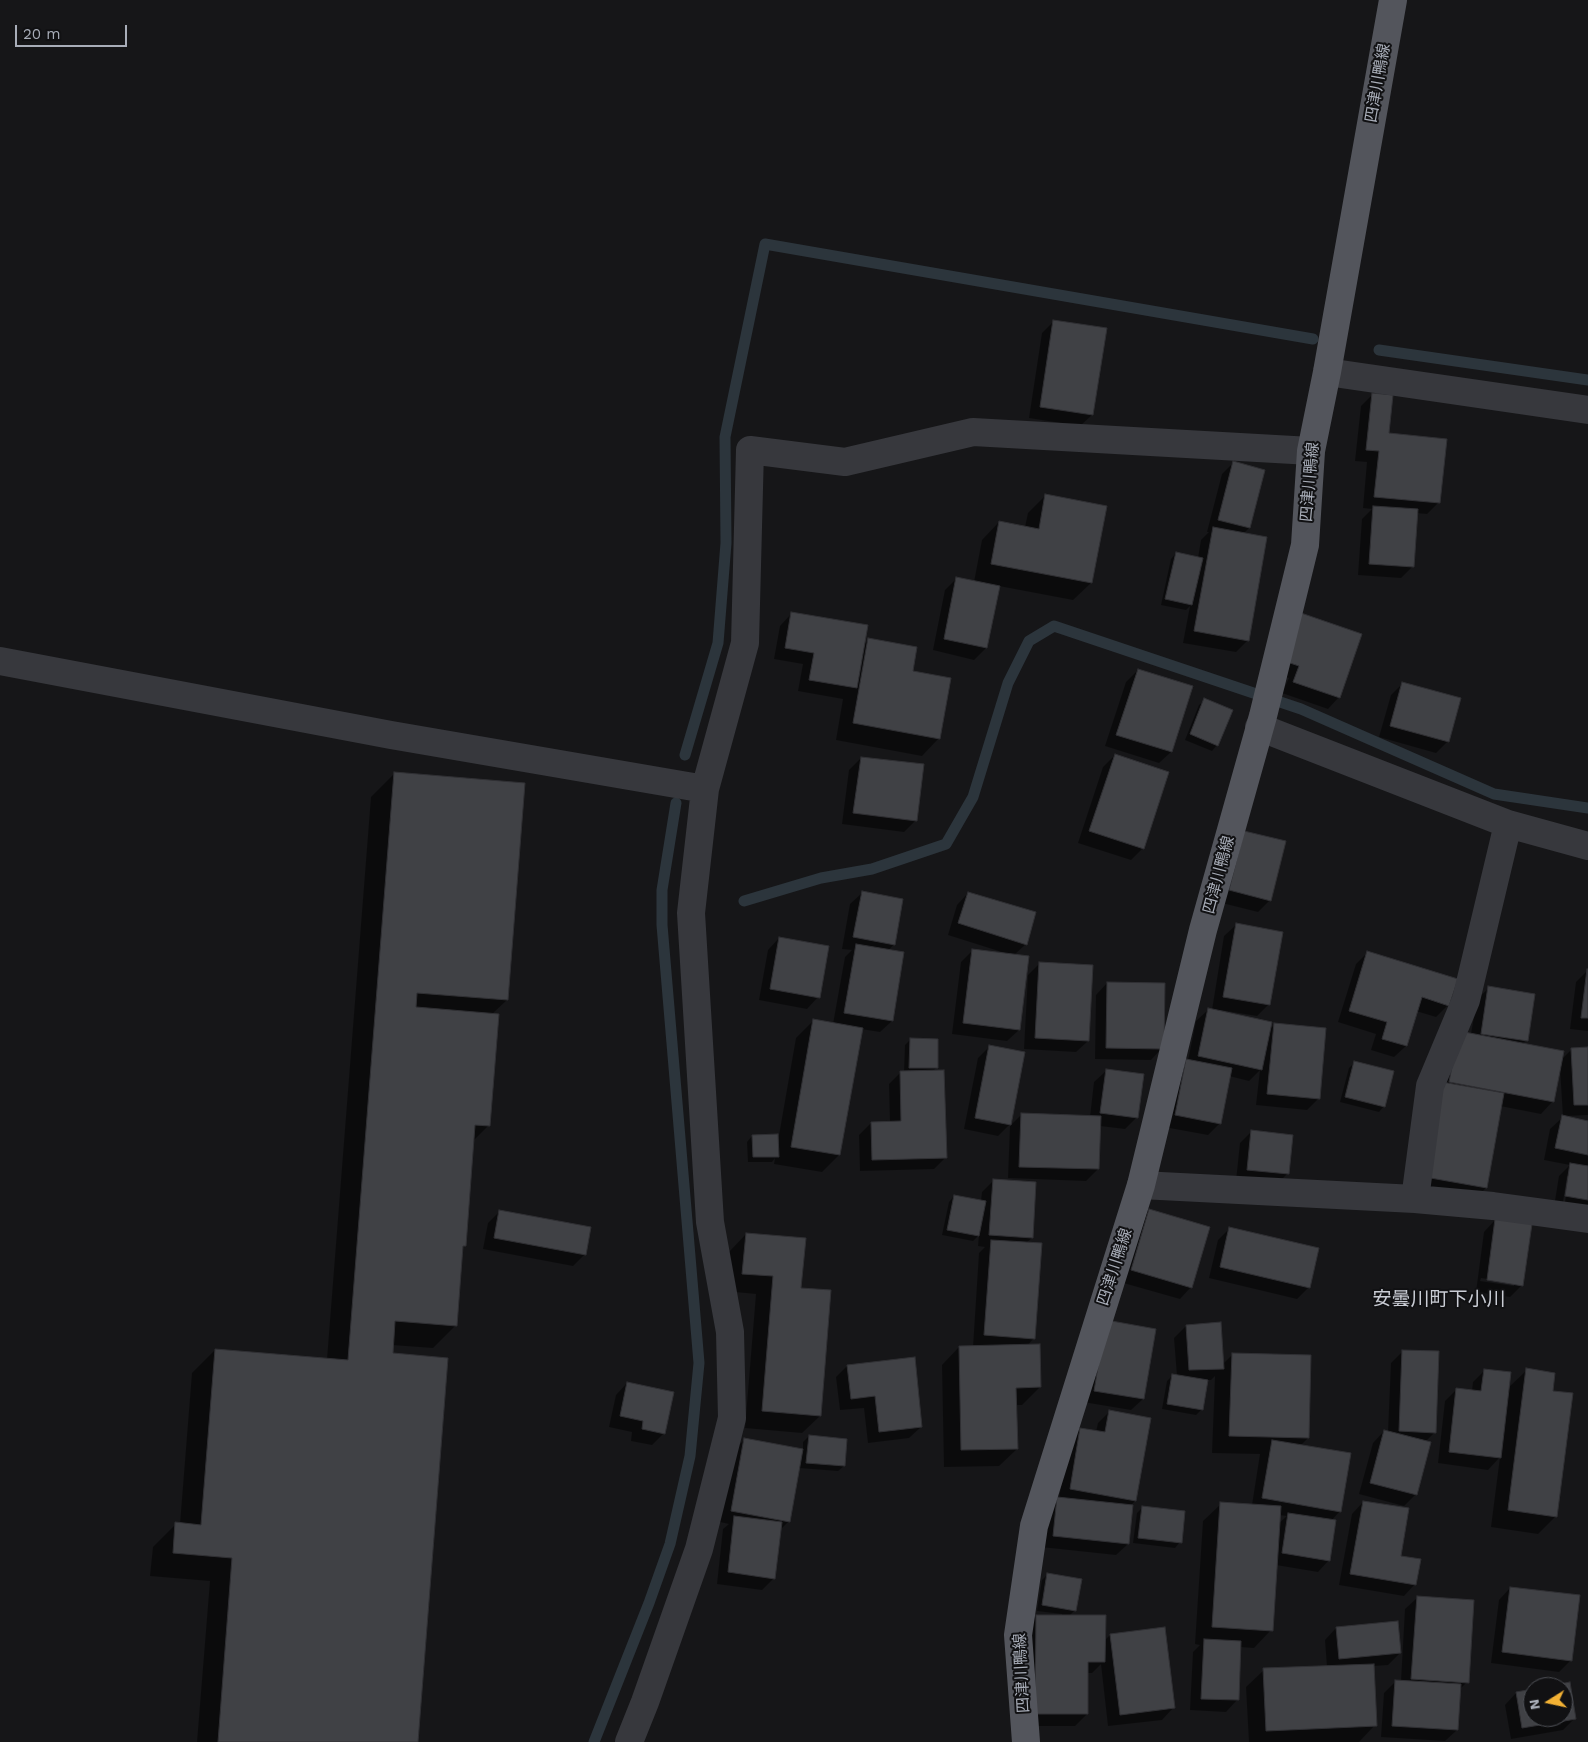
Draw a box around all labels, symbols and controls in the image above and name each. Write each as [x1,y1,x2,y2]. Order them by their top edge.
scale bar [18,15,130,47]
text: 20 m [23,25,61,43]
street label: 四津川鴨線 [1362,42,1394,124]
street label: 四津川鴨線 [1297,441,1323,523]
street label: 四津川鴨線 [1199,834,1239,916]
street label: 四津川鴨線 [1094,1226,1136,1308]
district label: 安曇川町下小川 [1373,1288,1505,1310]
street label: 四津川鴨線 [1010,1633,1034,1713]
north arrow [1523,1677,1573,1727]
text: N [1525,1698,1543,1711]

